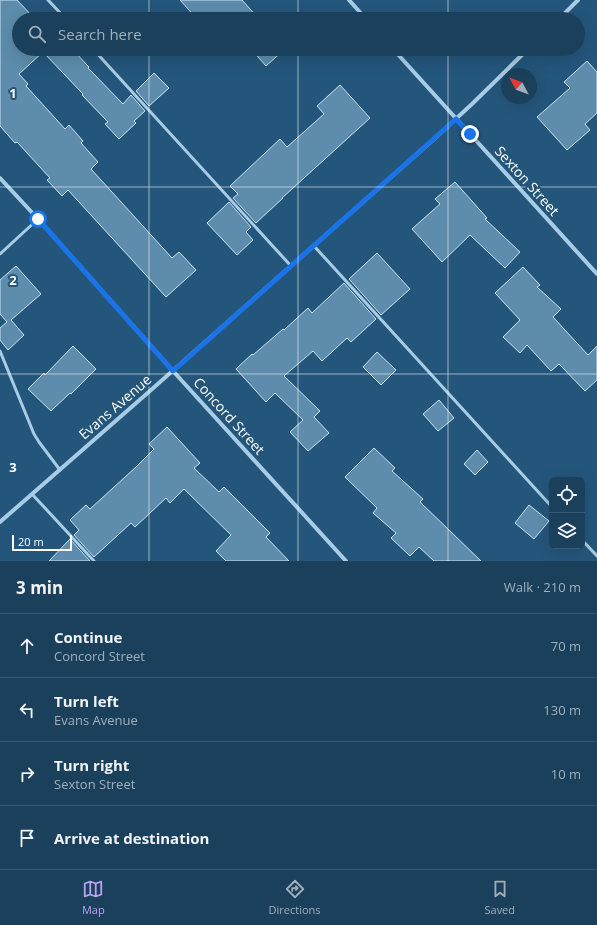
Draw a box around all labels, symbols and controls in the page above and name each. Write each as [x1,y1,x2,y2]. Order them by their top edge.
search box [12,12,585,56]
icon: search [26,23,48,45]
text: Search here [58,24,142,44]
north arrow [501,68,537,104]
text: 1 [9,84,17,102]
route end [461,125,479,143]
street label: Sexton Street [491,142,564,220]
route start [29,210,47,228]
text: 2 [9,271,17,289]
street label: Evans Avenue [74,370,155,443]
street label: Concord Street [190,373,269,458]
text: 3 [9,458,17,476]
map controls [549,477,585,549]
button: locate [549,477,585,513]
button: layers [549,513,585,549]
scale bar [12,533,72,552]
text: 20 m [18,534,44,549]
text: 3 min [16,576,63,599]
text: Walk · 210 m [504,578,581,596]
text: Continue [54,627,122,647]
icon: ahead [16,635,38,657]
text: 70 m [551,637,581,655]
text: Concord Street [54,647,145,665]
text: Turn left [54,691,119,711]
icon: left [16,699,38,721]
text: 130 m [543,701,581,719]
text: Evans Avenue [54,711,138,729]
text: Turn right [54,755,129,775]
icon: right [16,763,38,785]
text: 10 m [551,765,581,783]
text: Sexton Street [54,775,135,793]
icon: arrive [16,827,38,849]
text: Arrive at destination [54,828,209,848]
tab: Map [82,878,105,917]
tab: Directions [269,878,321,917]
tab: Saved [484,878,515,917]

